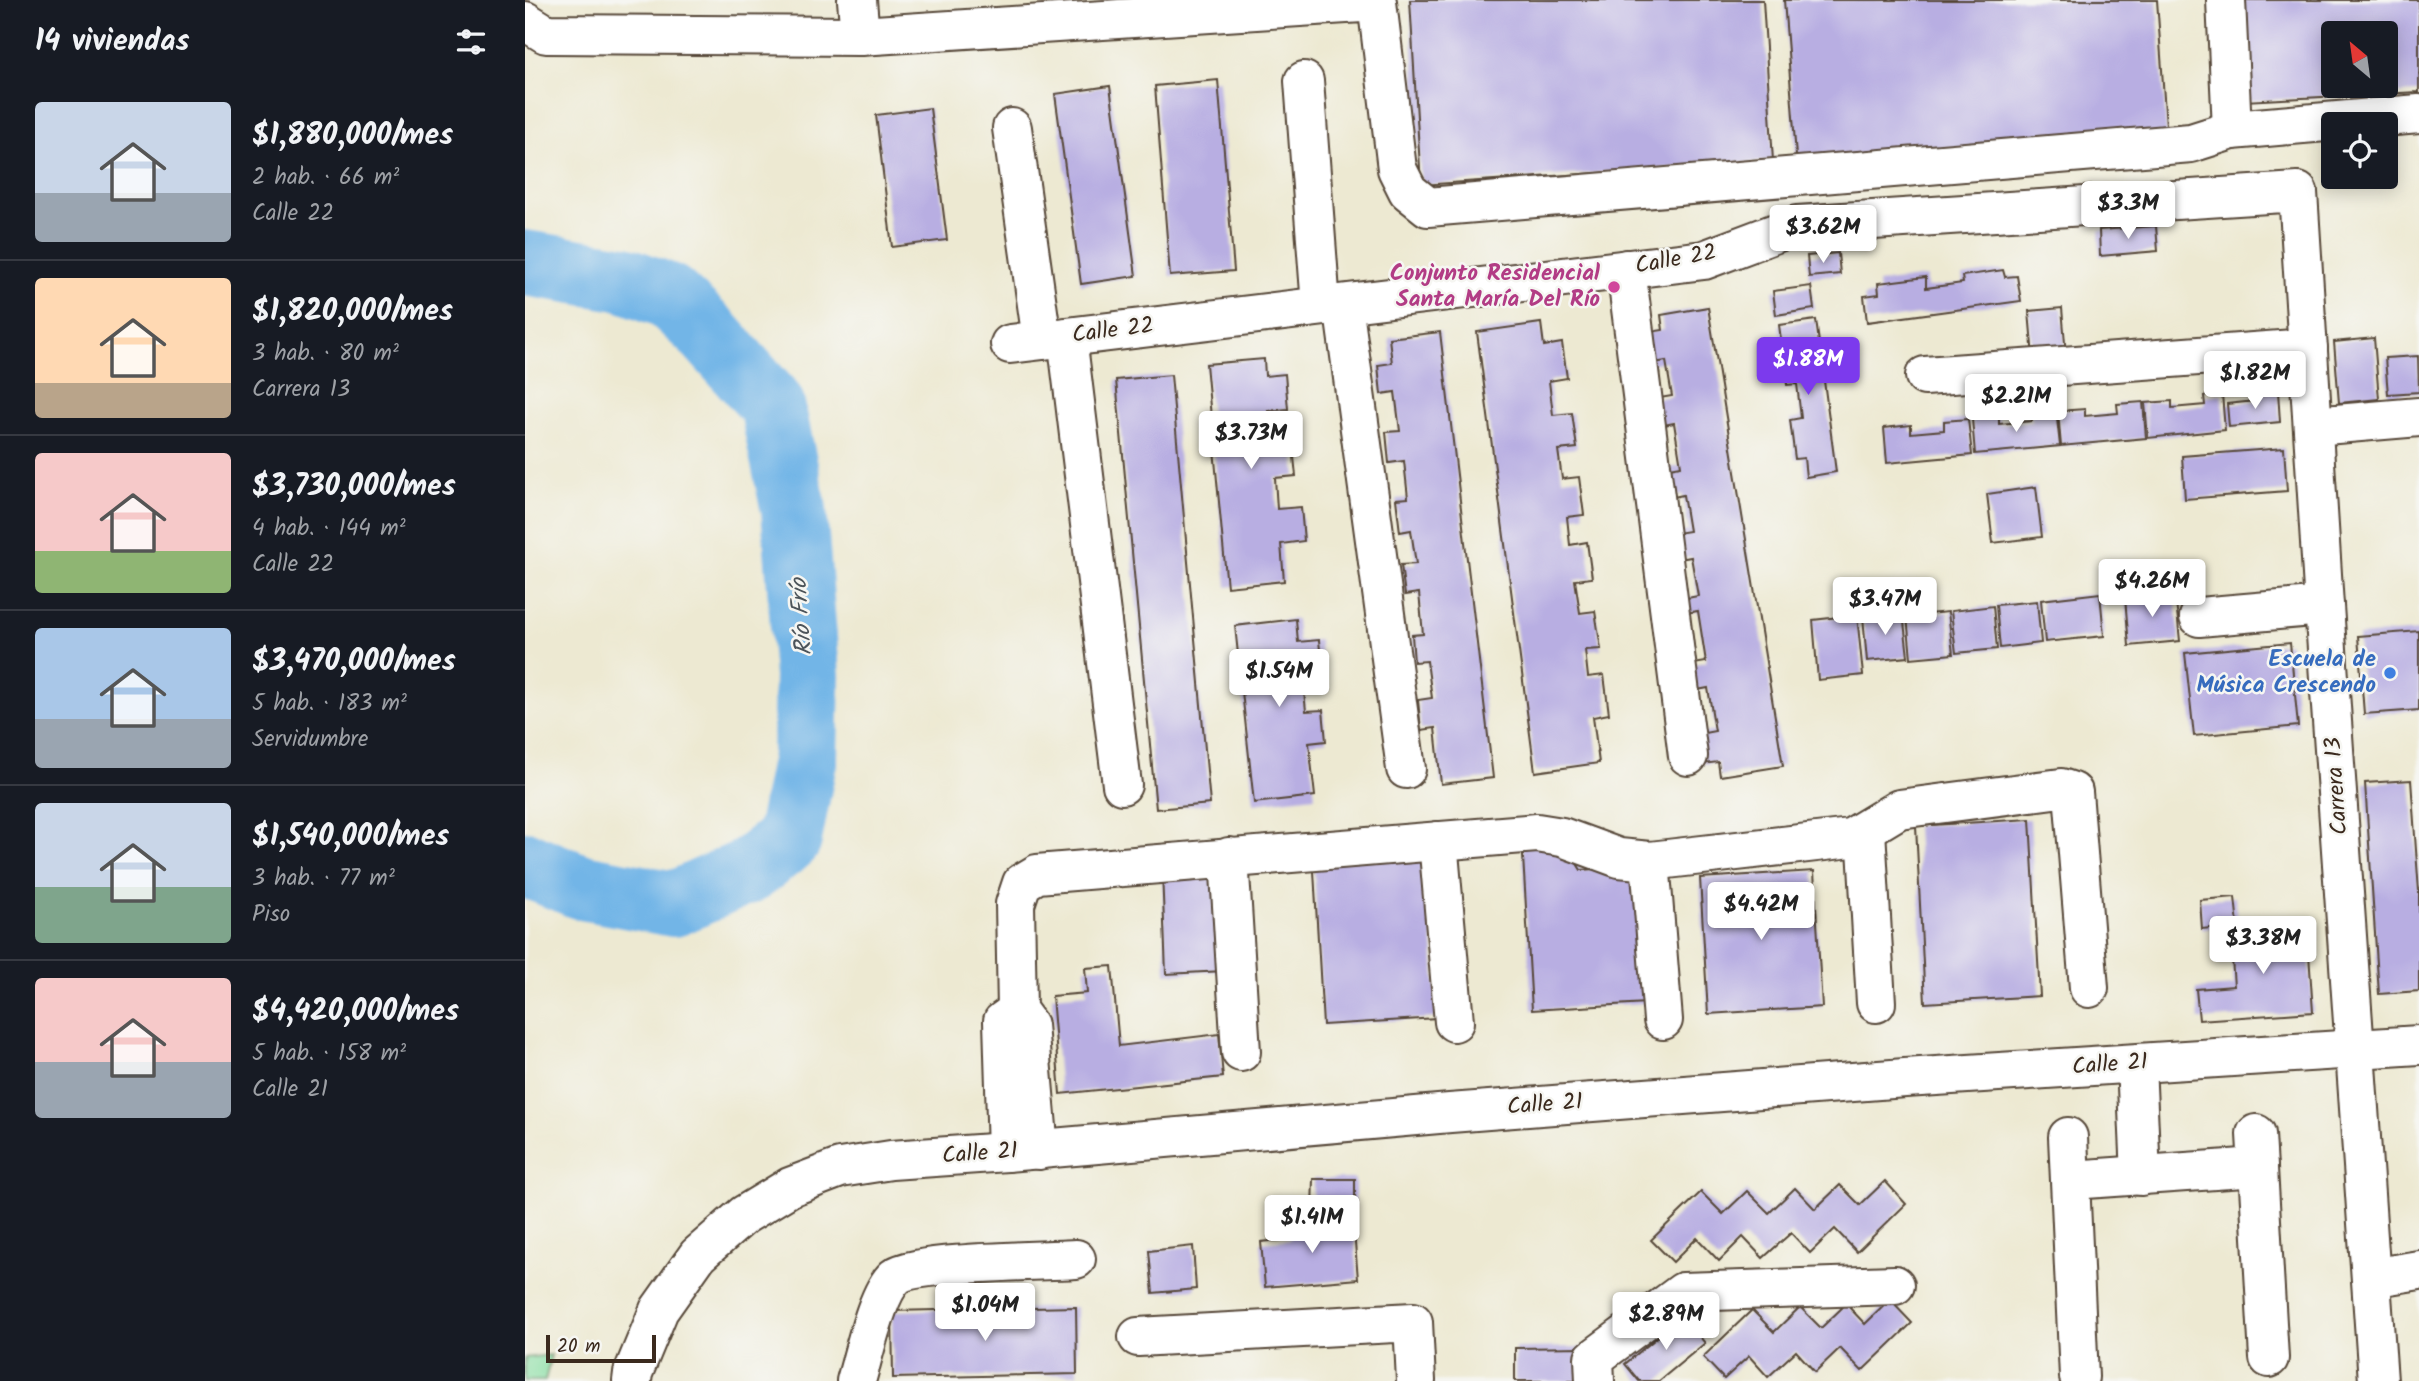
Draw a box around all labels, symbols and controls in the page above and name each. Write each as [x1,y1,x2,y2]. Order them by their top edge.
text: 14 viviendas [35,18,190,66]
north arrow [2321,21,2397,98]
map controls [2321,21,2398,189]
icon: filters [452,23,490,61]
text: $1,880,000/mes [252,112,453,160]
button: locate [2321,112,2398,189]
icon: home [91,130,175,214]
text: 2 hab. · 66 m² [252,160,399,196]
pin: $3.3M [2079,182,2177,241]
text: $3.3M [2097,186,2159,222]
text: Calle 22 [252,196,334,232]
pin: $3.62M [1766,205,1880,265]
text: $3.62M [1786,210,1860,246]
street label: Calle 22 [1632,235,1720,285]
place label: Conjunto Residencial Santa María Del Río [1390,256,1601,318]
marker: Conjunto Residencial Santa María Del Río [1606,279,1622,295]
text: $1,820,000/mes [252,288,453,336]
icon: home [91,306,175,390]
street label: Calle 22 [1070,308,1156,354]
text: 3 hab. · 80 m² [252,336,399,372]
pin: $1.88M [1751,338,1865,397]
text: $1.88M [1773,342,1843,378]
pin: $1.82M [2198,352,2312,411]
text: $1.82M [2220,356,2290,392]
text: Carrera 13 [252,372,350,408]
pin: $2.21M [1959,374,2073,434]
text: $2.21M [1981,379,2051,415]
pin: $3.73M [1194,412,1308,471]
text: $3.73M [1215,416,1287,452]
text: $3,730,000/mes [252,463,456,511]
icon: home [91,481,175,565]
text: 4 hab. · 144 m² [252,511,406,547]
text: Calle 22 [252,547,334,583]
pin: $4.26M [2095,560,2209,619]
text: $4.26M [2115,564,2189,600]
water label: Río Frío [780,575,824,657]
pin: $3.47M [1828,578,1942,637]
text: $3.47M [1849,582,1921,618]
text: $3,470,000/mes [252,638,456,686]
place label: Escuela de Música Crescendo [2196,642,2376,704]
pin: $1.54M [1222,650,1336,709]
text: $1.54M [1245,654,1313,690]
icon: home [91,656,175,740]
marker: Escuela de Música Crescendo [2382,665,2398,681]
text: 5 hab. · 183 m² [252,686,407,722]
text: Servidumbre [252,722,368,758]
street label: Carrera 13 [2316,736,2358,836]
text: $1,540,000/mes [252,813,449,861]
icon: home [91,831,175,915]
text: 3 hab. · 77 m² [252,861,395,897]
pin: $4.42M [1704,883,1818,942]
text: $4.42M [1724,887,1798,923]
text: Piso [252,897,290,933]
pin: $3.38M [2206,916,2320,976]
text: $3.38M [2225,921,2301,957]
text: $4,420,000/mes [252,988,459,1036]
icon: home [91,1006,175,1090]
text: 5 hab. · 158 m² [252,1036,406,1072]
street label: Calle 21 [2071,1044,2149,1086]
text: Calle 21 [252,1072,328,1108]
street label: Calle 21 [1506,1084,1584,1126]
street label: Calle 21 [941,1133,1019,1175]
pin: $1.41M [1255,1196,1369,1255]
text: $1.41M [1281,1200,1343,1236]
pin: $1.04M [928,1284,1042,1343]
text: $1.04M [951,1288,1019,1324]
pin: $2.89M [1609,1292,1723,1352]
text: $2.89M [1628,1297,1704,1333]
scale bar [546,1332,656,1364]
text: 20 m [557,1332,600,1362]

